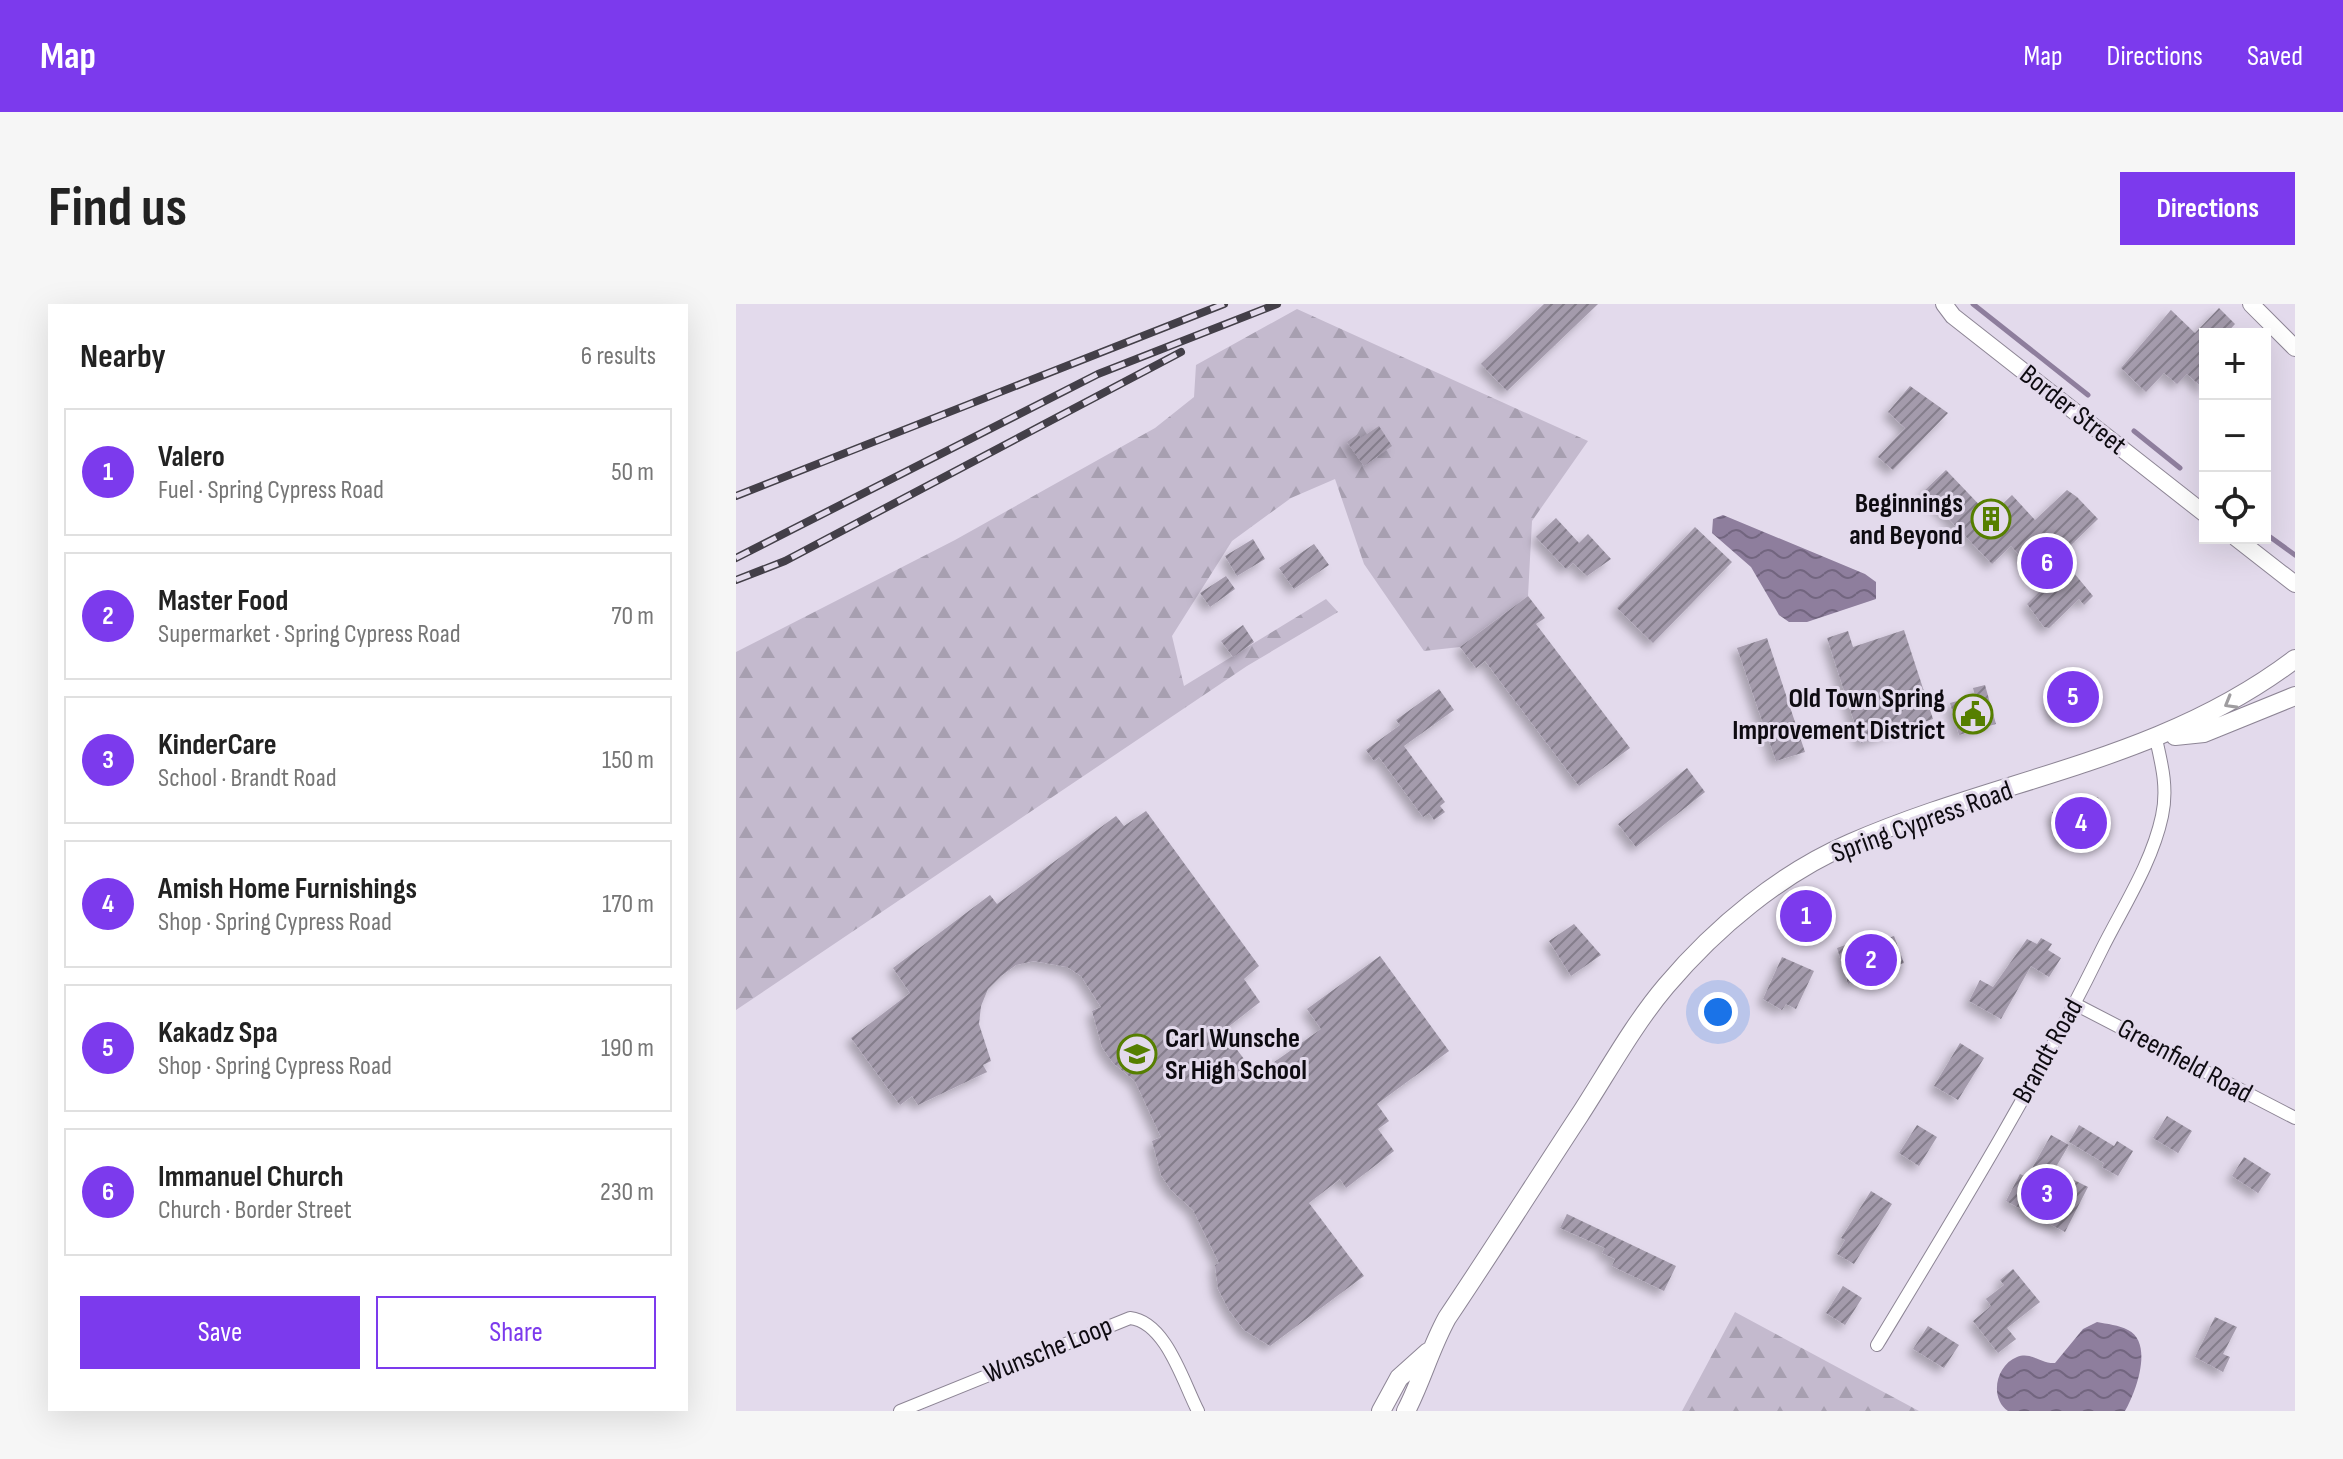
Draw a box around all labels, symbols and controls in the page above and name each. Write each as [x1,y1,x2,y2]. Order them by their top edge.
text: Map [40,34,96,79]
text: Map [2024,40,2063,73]
text: Directions [2107,40,2203,73]
text: Saved [2247,40,2303,73]
button: Directions [2120,172,2295,245]
text: Find us [48,175,187,242]
map controls [2199,328,2271,544]
button: + [2199,328,2271,400]
text: Nearby [80,336,166,377]
text: 6 results [581,341,656,372]
street label: Border Street [2013,358,2133,462]
button: − [2199,400,2271,472]
text: Valero [158,439,225,475]
text: 1 [103,457,113,488]
text: 50 m [611,457,654,488]
button: locate [2199,472,2271,544]
text: Fuel · Spring Cypress Road [158,475,384,506]
place label: Beginnings and Beyond [1849,487,1963,552]
building icon: Beginnings and Beyond [1970,498,2012,540]
pin: 6 [2021,533,2073,593]
text: Master Food [158,583,288,619]
text: 2 [102,601,114,632]
text: 70 m [611,601,654,632]
text: Supermarket · Spring Cypress Road [158,619,461,650]
pin: 5 [2047,667,2099,727]
place label: Old Town Spring Improvement District [1732,682,1945,747]
public building icon: Old Town Spring Improvement District [1952,693,1994,735]
one-way arrow [2225,693,2239,709]
text: KinderCare [158,727,277,763]
text: 3 [102,745,114,776]
text: 150 m [602,745,654,776]
text: School · Brandt Road [158,763,337,794]
street label: Spring Cypress Road [1827,774,2017,870]
pin: 4 [2055,793,2107,853]
text: Amish Home Furnishings [158,871,417,907]
pin: 1 [1780,886,1832,946]
text: 4 [102,889,114,920]
text: 170 m [602,889,654,920]
text: Shop · Spring Cypress Road [158,907,392,938]
pin: 2 [1845,930,1897,990]
your location [1698,992,1738,1032]
street label: Brandt Road [2006,993,2090,1109]
street label: Greenfield Road [2112,1012,2258,1110]
text: Kakadz Spa [158,1015,278,1051]
place label: Carl Wunsche Sr High School [1165,1022,1307,1087]
text: 5 [102,1033,114,1064]
text: 190 m [601,1033,654,1064]
school or university icon: Carl Wunsche Sr High School [1116,1033,1158,1075]
text: Shop · Spring Cypress Road [158,1051,392,1082]
text: Immanuel Church [158,1159,344,1195]
pin: 3 [2021,1164,2073,1224]
text: 6 [102,1177,114,1208]
text: 230 m [600,1177,654,1208]
text: Church · Border Street [158,1195,352,1226]
button: Save [80,1296,360,1369]
button: Share [376,1296,656,1369]
street label: Wunsche Loop [979,1309,1117,1391]

